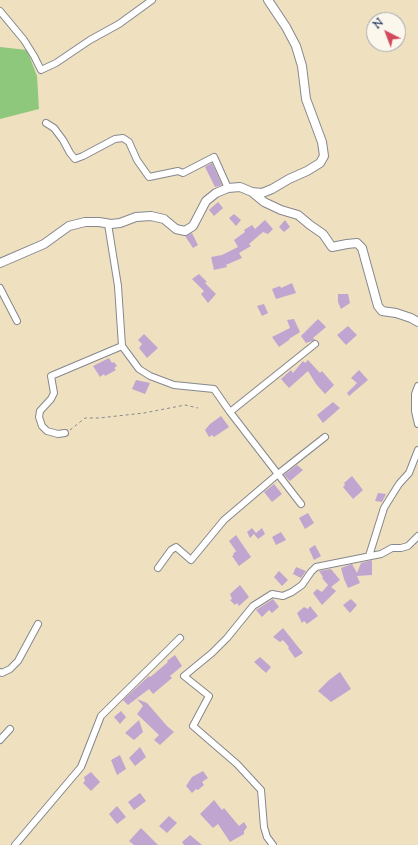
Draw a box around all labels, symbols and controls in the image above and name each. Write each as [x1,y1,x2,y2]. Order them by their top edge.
north arrow [366,12,406,52]
text: N [370,15,387,33]

